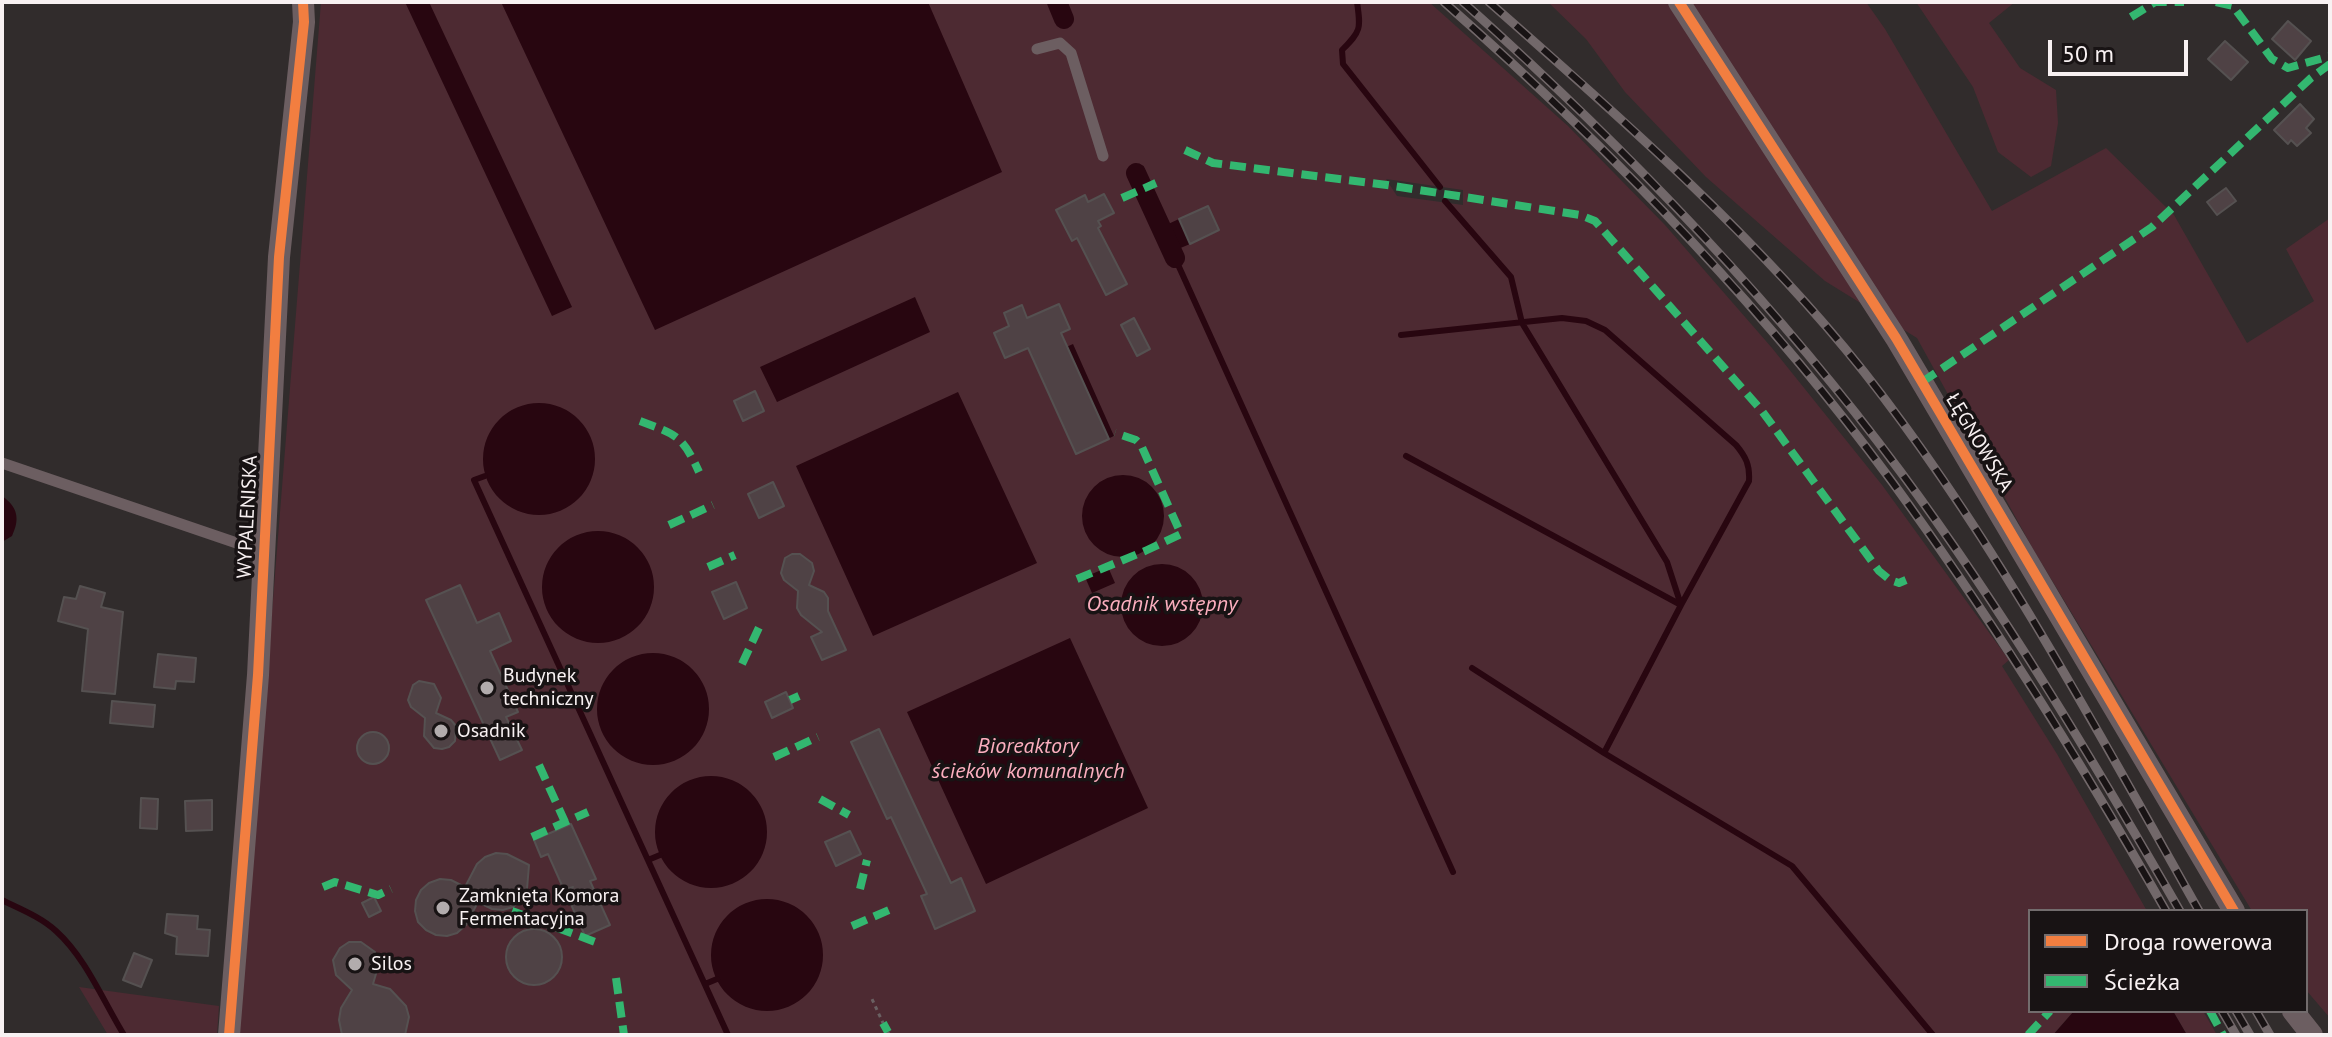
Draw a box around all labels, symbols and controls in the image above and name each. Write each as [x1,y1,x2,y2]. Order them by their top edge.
scale bar [2052,24,2192,74]
text: 50 m [2062,38,2114,69]
street label: ŁĘGNOWSKA [1940,389,2018,497]
street label: WYPALENISKA [233,455,263,579]
water label: Osadnik wstępny [1086,592,1238,618]
place label: Budynek techniczny [503,664,594,711]
marker: Budynek techniczny [478,679,496,697]
place label: Osadnik [457,719,526,743]
marker: Osadnik [432,722,450,740]
water label: Bioreaktory ścieków komunalnych [931,734,1125,786]
place label: Zamknięta Komora Fermentacyjna [459,884,619,931]
marker: Zamknięta Komora Fermentacyjna [434,899,452,917]
legend [2028,909,2308,1013]
text: Droga rowerowa [2104,926,2273,957]
place label: Silos [371,952,412,976]
marker: Silos [346,955,364,973]
text: Ścieżka [2104,966,2180,997]

